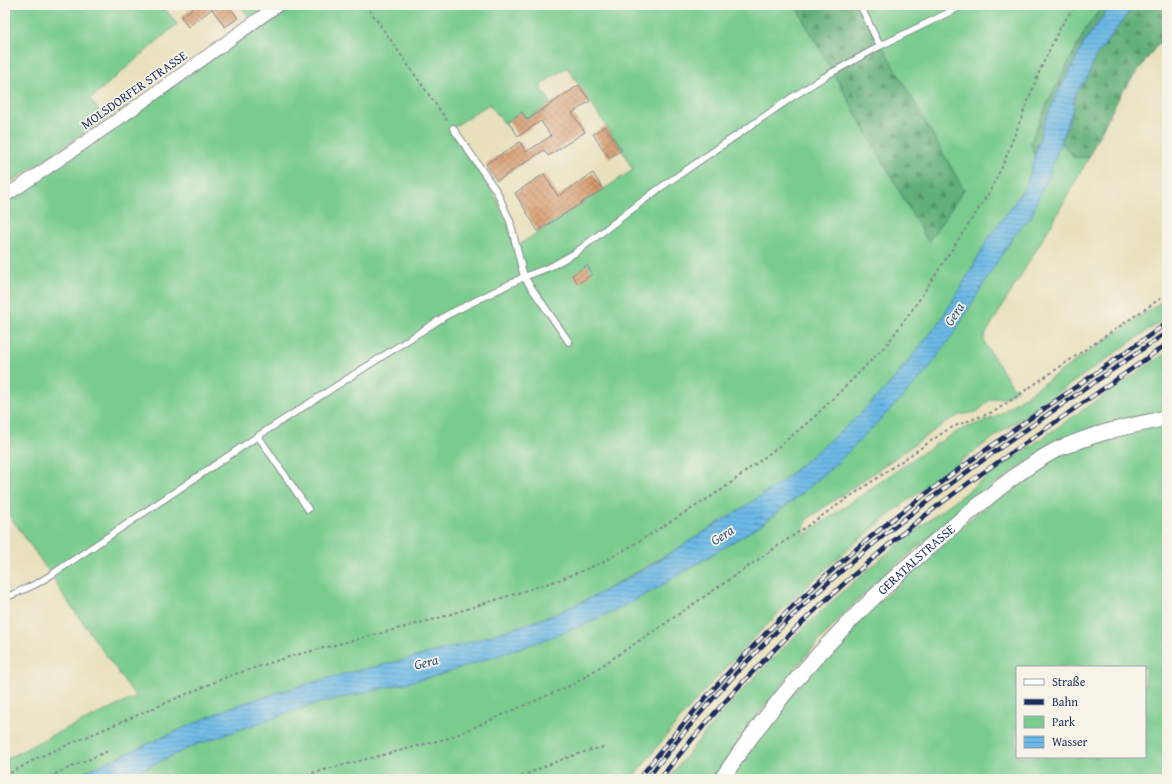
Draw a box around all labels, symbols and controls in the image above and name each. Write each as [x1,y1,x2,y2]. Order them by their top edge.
street label: MOLSDORFER STRASSE [77,46,191,134]
water label: Gera [939,298,969,330]
street label: GERATALSTRASSE [873,519,959,599]
water label: Gera [706,520,738,550]
water label: Gera [412,649,441,675]
legend [1016,666,1146,758]
text: Straße [1052,673,1086,690]
text: Bahn [1052,693,1078,710]
text: Park [1052,713,1076,730]
text: Wasser [1052,733,1088,750]

